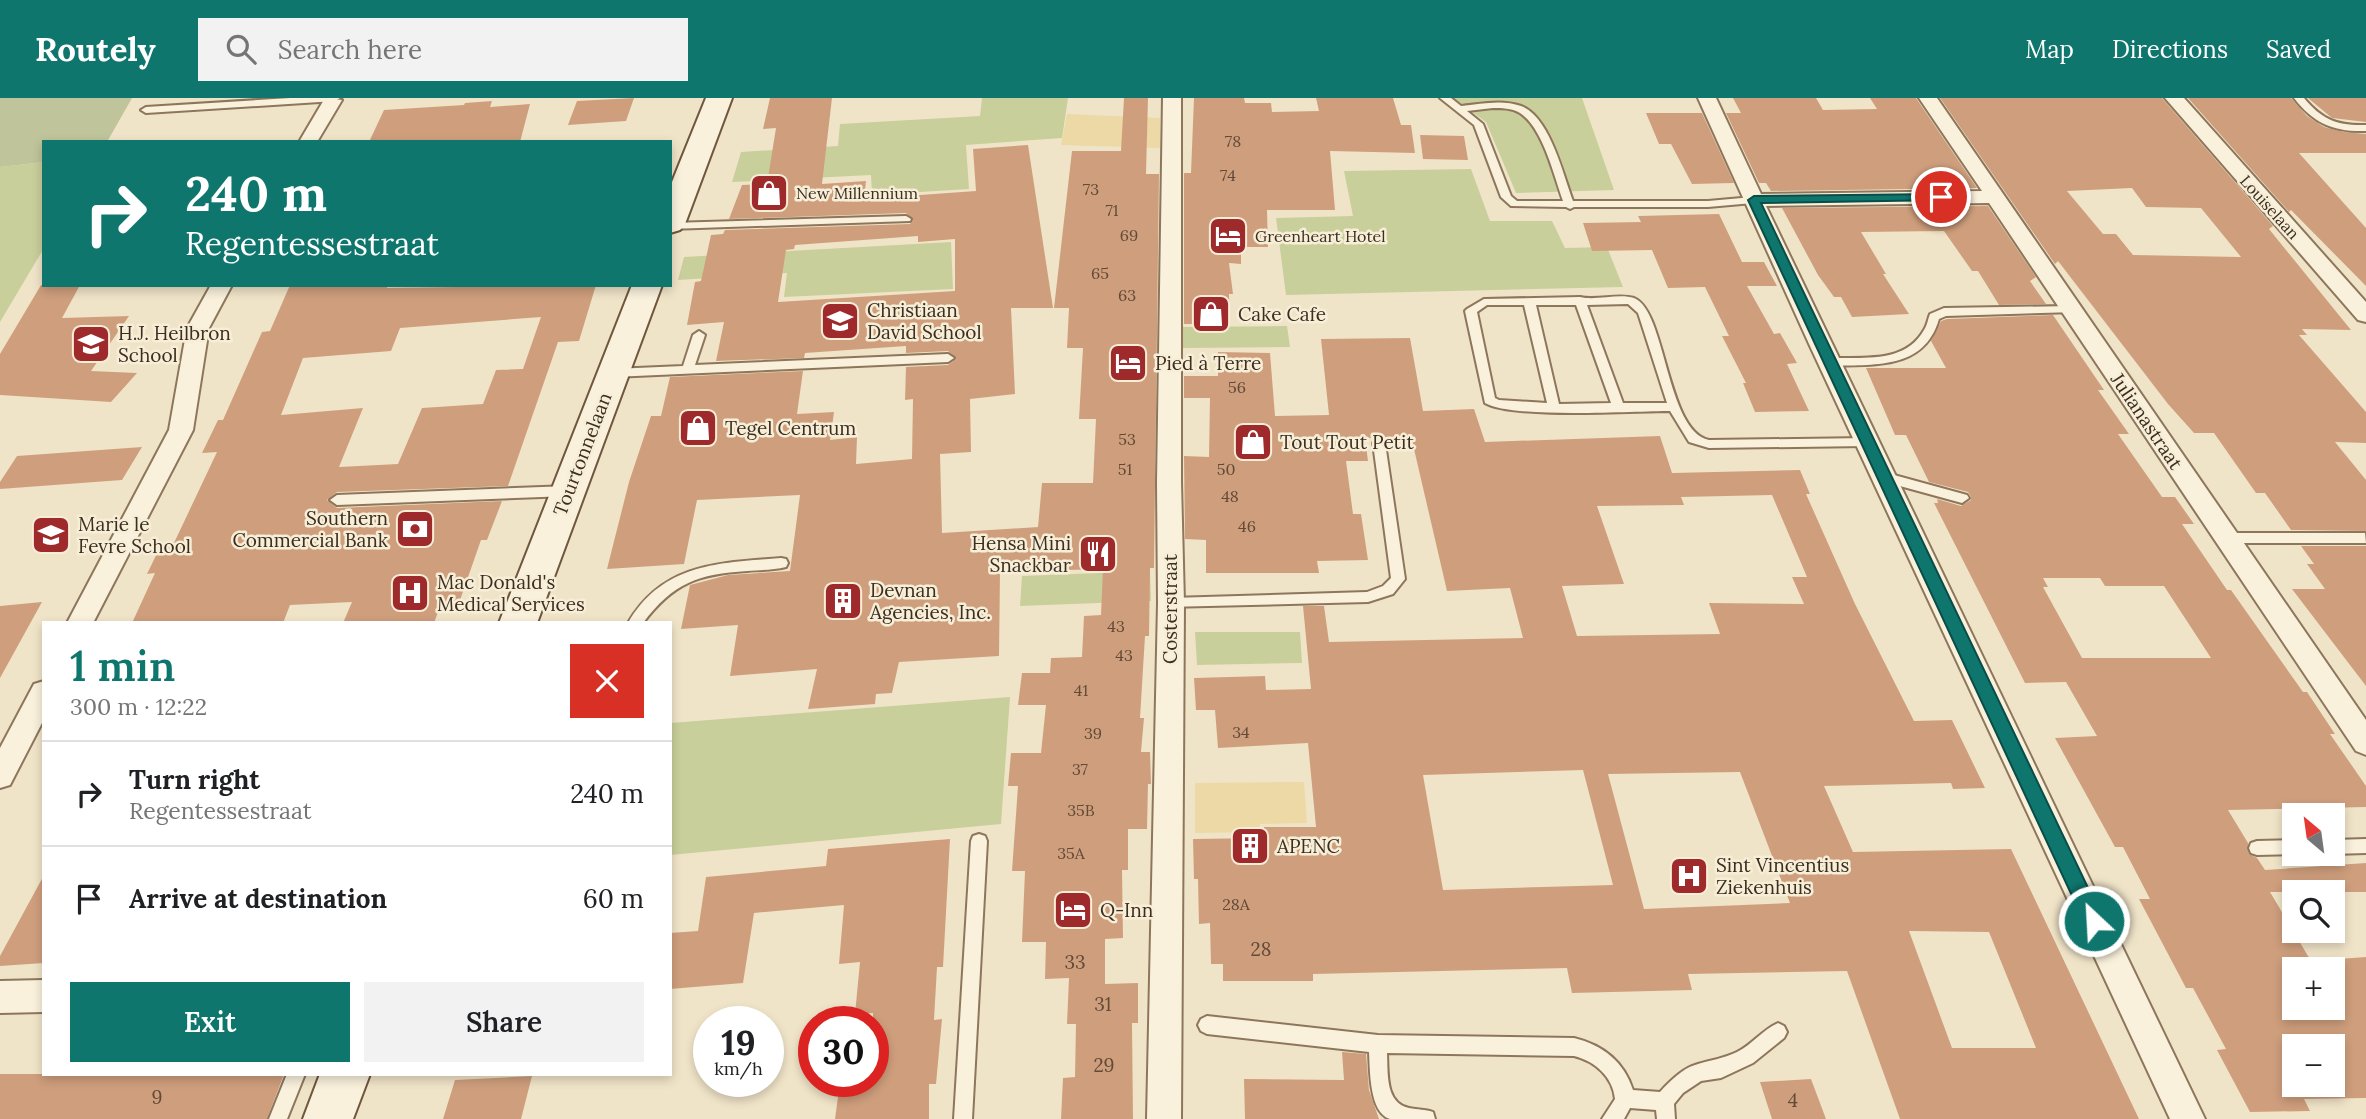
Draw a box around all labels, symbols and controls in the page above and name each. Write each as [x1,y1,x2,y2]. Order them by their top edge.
search box [198,18,688,81]
text: Routely [35,28,156,70]
icon: search [222,30,260,68]
text: Search here [278,33,422,66]
text: Map [2025,34,2074,65]
text: Directions [2112,34,2228,65]
text: Saved [2266,34,2331,65]
house number: 78 [1225,131,1241,151]
text: 240 m [185,162,327,224]
house number: 74 [1220,165,1236,185]
pin [1911,167,1971,227]
icon: right [70,168,161,259]
street label: Louiselaan [2236,171,2304,243]
shop icon: New Millennium [748,172,790,214]
icon: arrive [1922,178,1960,216]
house number: 73 [1083,179,1099,199]
place label: New Millennium [796,183,918,203]
house number: 71 [1105,200,1119,220]
hotel icon: Greenheart Hotel [1207,215,1249,257]
text: Regentessestraat [185,223,439,264]
house number: 69 [1120,225,1138,245]
place label: Greenheart Hotel [1255,226,1386,246]
house number: 65 [1091,263,1109,283]
house number: 63 [1118,285,1136,305]
shop icon: Cake Cafe [1190,293,1232,335]
place label: Christiaan David School [867,298,982,344]
school or university icon: Christiaan David School [819,300,861,342]
place label: Cake Cafe [1238,302,1326,326]
place label: H.J. Heilbron School [118,321,231,367]
school or university icon: H.J. Heilbron School [70,323,112,365]
hotel icon: Pied à Terre [1107,342,1149,384]
place label: Pied à Terre [1155,351,1261,375]
street label: Julianastraat [2105,367,2188,474]
house number: 56 [1228,377,1246,397]
street label: Tourtonnelaan [547,389,617,519]
shop icon: Tegel Centrum [677,407,719,449]
place label: Tegel Centrum [725,416,856,440]
shop icon: Tout Tout Petit [1232,421,1274,463]
house number: 53 [1118,429,1136,449]
place label: Tout Tout Petit [1280,430,1415,454]
house number: 51 [1118,459,1132,479]
house number: 50 [1217,459,1235,479]
house number: 48 [1221,486,1239,506]
place label: Southern Commercial Bank [232,506,389,552]
bank icon: Southern Commercial Bank [394,508,436,550]
place label: Marie le Fevre School [78,512,191,558]
school or university icon: Marie le Fevre School [30,514,72,556]
house number: 46 [1238,516,1256,536]
place label: Hensa Mini Snackbar [972,531,1072,577]
restaurant icon: Hensa Mini Snackbar [1077,533,1119,575]
street label: Costerstraat [1158,553,1182,664]
place label: Mac Donald's Medical Services [437,570,585,616]
hospital icon: Mac Donald's Medical Services [389,572,431,614]
place label: Devnan Agencies, Inc. [869,578,991,624]
building icon: Devnan Agencies, Inc. [822,580,864,622]
house number: 43 [1107,616,1125,636]
text: 1 min [70,639,175,693]
button: close [570,644,644,718]
house number: 43 [1115,645,1133,665]
house number: 41 [1074,680,1088,700]
text: 300 m · 12:22 [70,692,207,721]
house number: 34 [1232,722,1250,742]
house number: 39 [1084,723,1102,743]
house number: 37 [1072,759,1089,779]
text: Turn right [129,763,260,796]
icon: right [70,775,108,813]
text: 240 m [570,777,644,810]
text: Regentessestraat [129,796,312,825]
house number: 35B [1067,800,1095,820]
north arrow [2282,803,2345,866]
map controls [2282,803,2345,1097]
building icon: APENC [1229,825,1271,867]
place label: APENC [1276,834,1340,858]
house number: 35A [1057,843,1086,863]
place label: Sint Vincentius Ziekenhuis [1716,853,1849,899]
hospital icon: Sint Vincentius Ziekenhuis [1668,855,1710,897]
icon: arrive [70,880,108,918]
button: search [2282,880,2345,943]
text: Arrive at destination [129,882,387,915]
text: 60 m [583,882,644,915]
position arrow [2057,884,2131,958]
hotel icon: Q-Inn [1052,889,1094,931]
house number: 28A [1222,894,1251,914]
place label: Q-Inn [1100,898,1153,922]
house number: 28 [1251,937,1271,961]
house number: 33 [1064,950,1086,974]
button: + [2282,957,2345,1020]
button: Exit [70,982,350,1062]
button: Share [364,982,644,1062]
house number: 31 [1094,992,1112,1016]
speed limit sign: 30 [798,1006,889,1097]
text: 19 [721,1020,756,1065]
button: − [2282,1034,2345,1097]
house number: 29 [1093,1053,1115,1077]
text: km/h [714,1057,763,1080]
house number: 9 [152,1085,162,1109]
house number: 4 [1788,1088,1798,1112]

